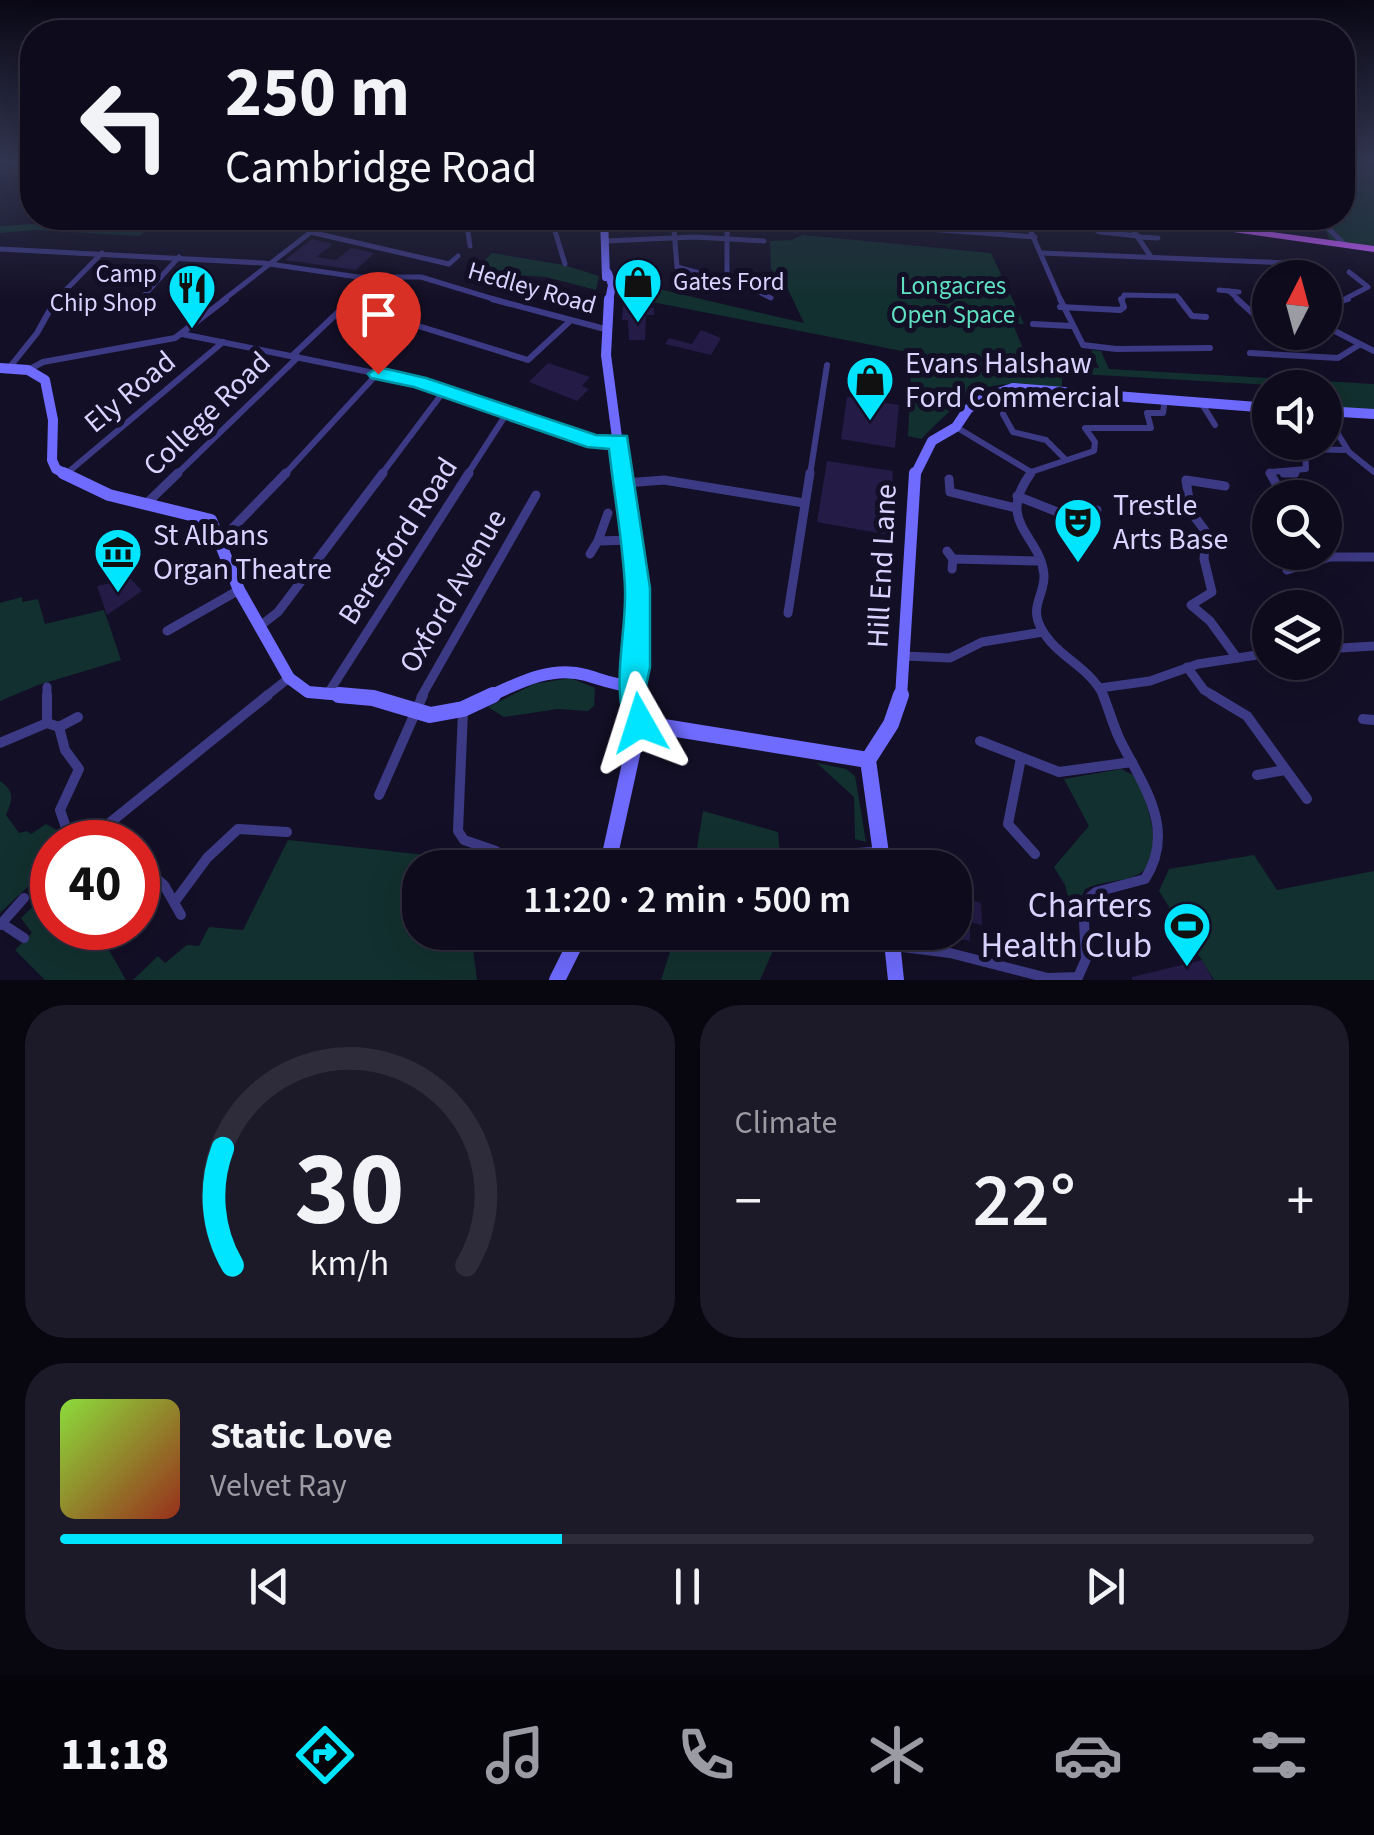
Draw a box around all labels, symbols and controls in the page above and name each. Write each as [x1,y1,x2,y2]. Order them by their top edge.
text: 250 m [225,43,410,143]
icon: left [60,60,190,190]
text: Cambridge Road [225,136,537,200]
street label: Hedley Road [464,253,600,323]
place label: Camp Chip Shop [50,256,157,321]
shop icon: Gates Ford [612,256,664,324]
north arrow [1252,260,1342,350]
map controls [1252,260,1342,680]
restaurant icon: Camp Chip Shop [166,262,218,330]
place label: Gates Ford [673,264,785,300]
park label: Longacres Open Space [891,268,1015,333]
pin [336,272,421,375]
icon: arrive [351,287,406,342]
street label: Ely Road [75,341,185,443]
street label: College Road [133,342,281,486]
place label: Evans Halshaw Ford Commercial [905,342,1120,419]
shop icon: Evans Halshaw Ford Commercial [844,354,896,422]
button: sound [1252,370,1342,460]
street label: Beresford Road [328,449,468,633]
button: search [1252,480,1342,570]
street label: Hill End Lane [856,483,908,649]
place label: Trestle Arts Base [1113,484,1228,561]
theatre icon: Trestle Arts Base [1052,496,1104,564]
street label: Oxford Avenue [389,501,517,681]
place label: St Albans Organ Theatre [153,514,332,591]
museum icon: St Albans Organ Theatre [92,526,144,594]
button: layers [1252,590,1342,680]
position arrow [588,671,692,775]
speed limit sign: 40 [30,820,160,950]
text: 11:20 · 2 min · 500 m [523,873,851,927]
place label: Charters Health Club [981,881,1152,971]
sports icon: Charters Health Club [1161,900,1213,968]
text: Climate [735,1100,837,1146]
text: 30 [295,1117,405,1265]
text: 22° [973,1148,1076,1255]
text: − [735,1163,762,1241]
text: + [1287,1163,1314,1241]
text: km/h [310,1238,389,1289]
text: Static Love [210,1409,393,1463]
text: Velvet Ray [210,1463,347,1509]
icon: previous [242,1559,297,1614]
icon: pause [660,1559,715,1614]
icon: next [1078,1559,1133,1614]
icon: directions [290,1720,360,1790]
icon: music [480,1720,550,1790]
icon: phone [671,1720,741,1790]
icon: climate [862,1720,932,1790]
icon: car [1053,1720,1123,1790]
icon: filters [1244,1720,1314,1790]
text: 11:18 [60,1723,169,1787]

